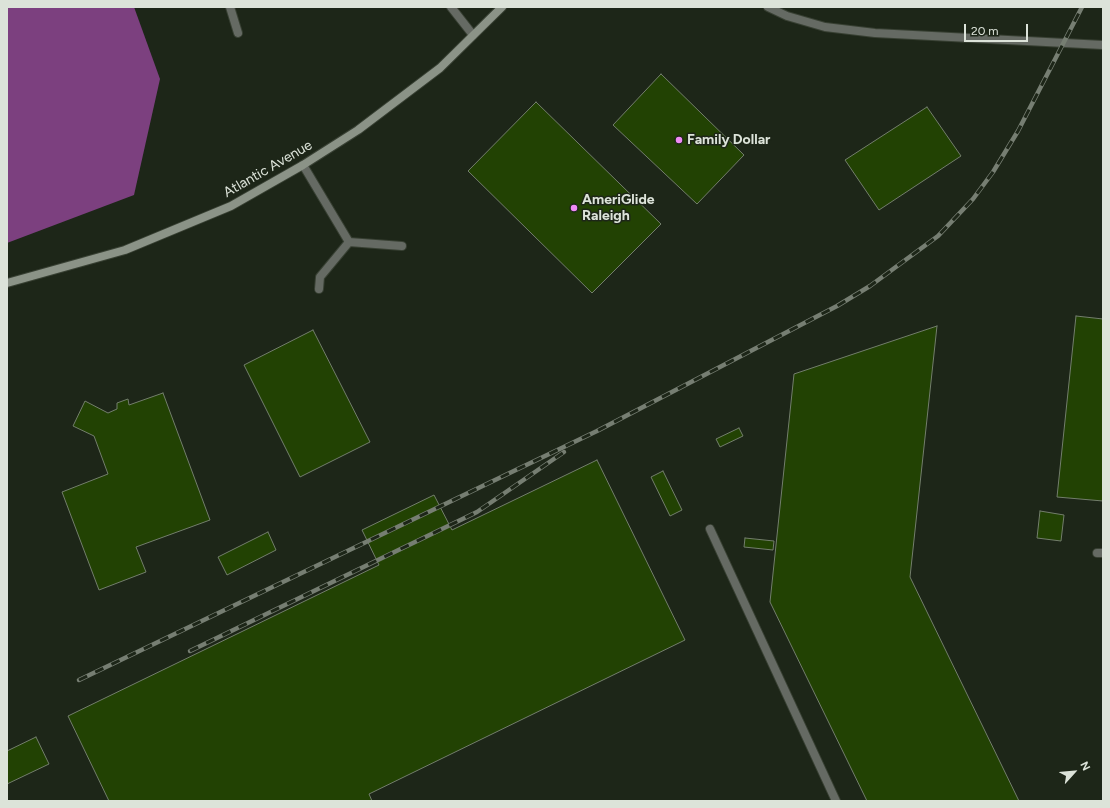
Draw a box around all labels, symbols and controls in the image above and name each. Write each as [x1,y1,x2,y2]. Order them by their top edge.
scale bar [966,16,1030,42]
text: 20 m [971,24,999,38]
place label: Family Dollar [687,132,770,148]
marker: Family Dollar [674,135,684,145]
street label: Atlantic Avenue [221,137,315,201]
place label: AmeriGlide Raleigh [582,192,655,224]
marker: AmeriGlide Raleigh [569,203,579,213]
north arrow [1054,752,1094,792]
text: N [1077,760,1093,773]

